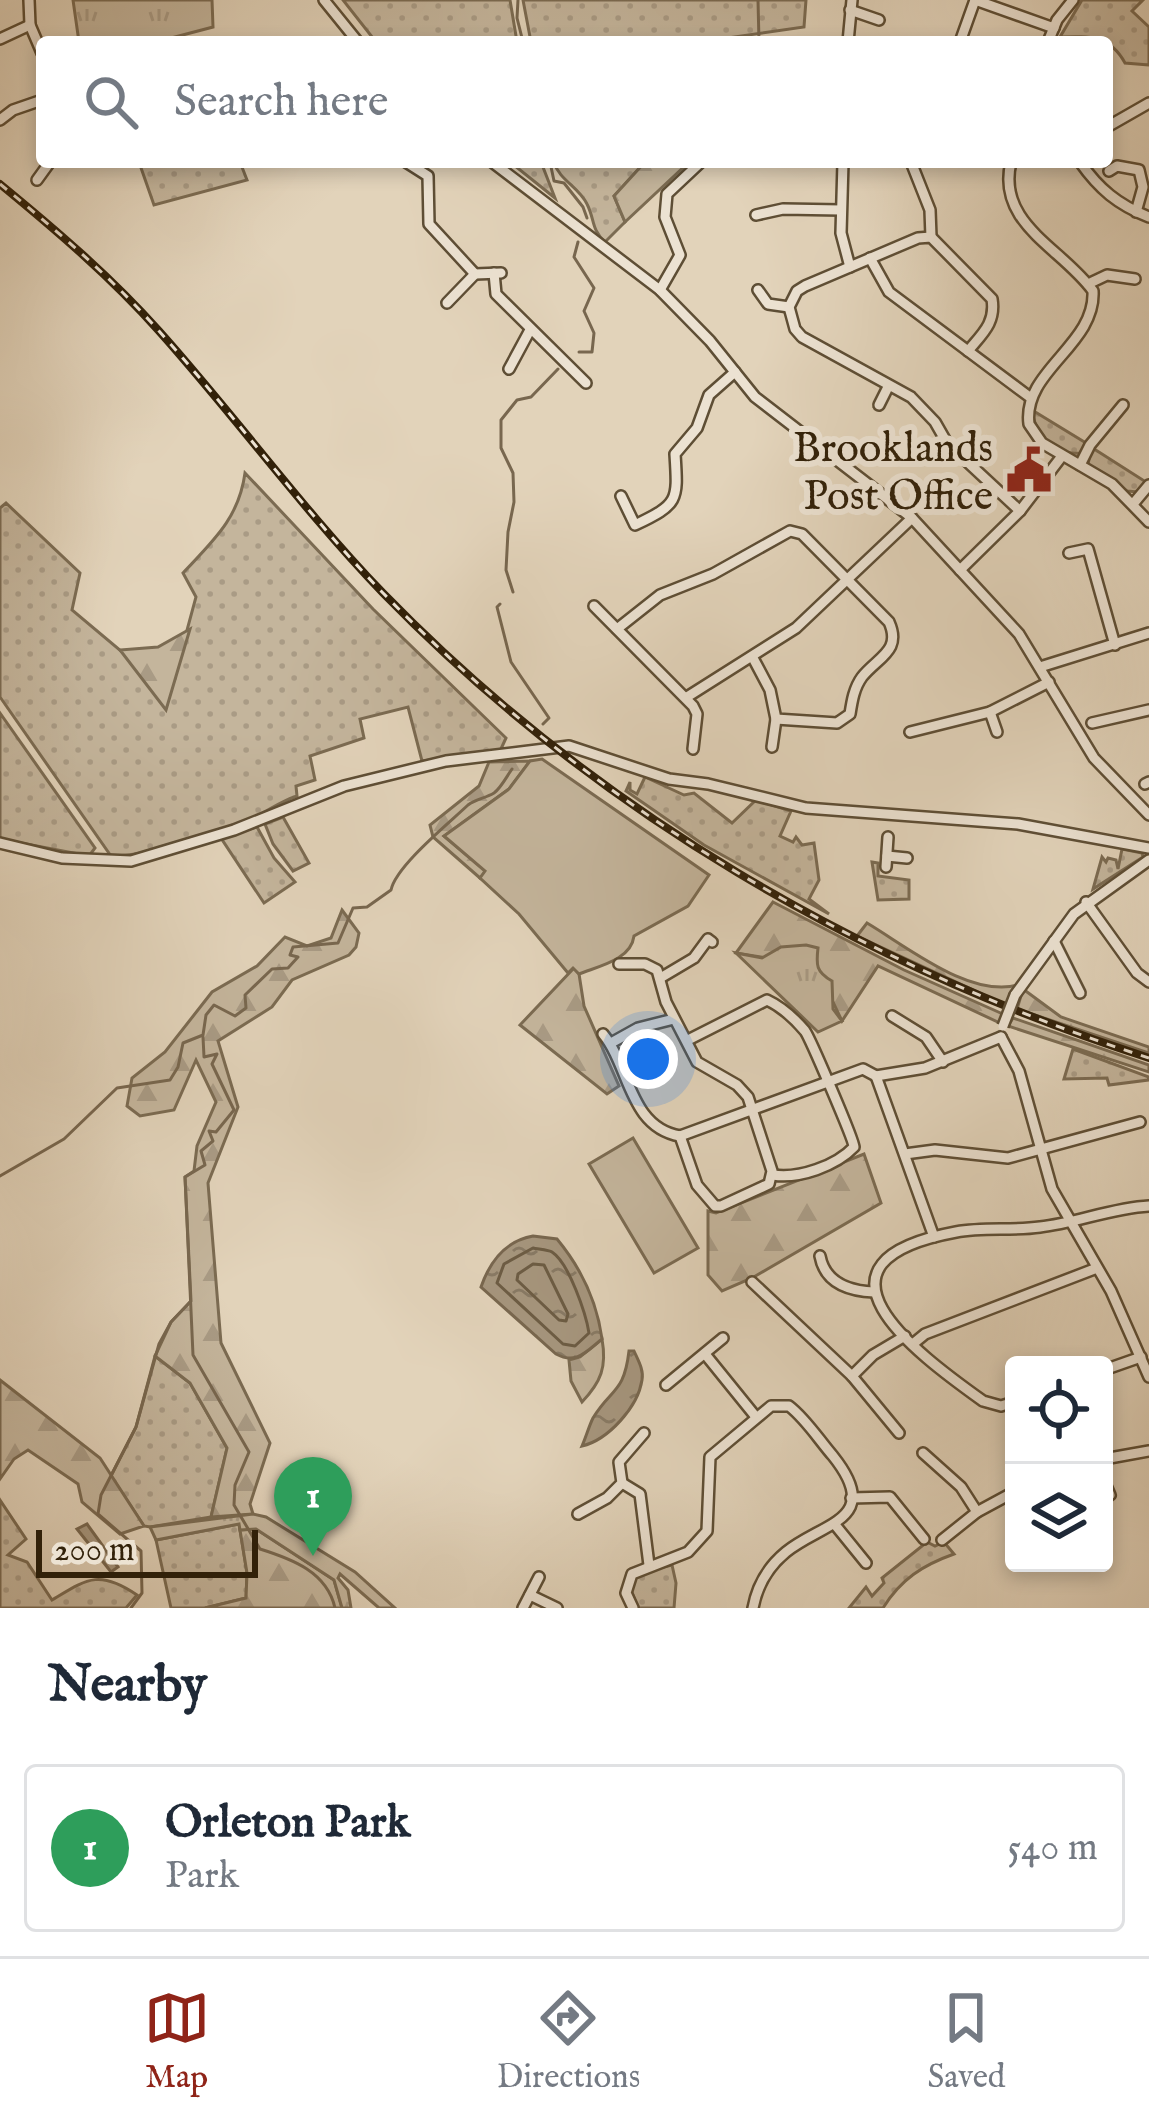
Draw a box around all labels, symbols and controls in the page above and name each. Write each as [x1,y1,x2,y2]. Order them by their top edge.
search box [36,36,1113,168]
icon: search [78,69,144,135]
text: Search here [174,74,388,131]
place label: Brooklands Post Office [793,423,993,524]
public building icon: Brooklands Post Office [1004,445,1054,495]
your location [618,1029,678,1089]
map controls [1005,1356,1113,1572]
button: locate [1005,1356,1113,1464]
pin: 1 [274,1457,352,1556]
button: layers [1005,1464,1113,1572]
scale bar [36,1524,258,1577]
text: 200 m [54,1530,135,1572]
text: Nearby [48,1654,207,1719]
text: Orleton Park [165,1795,410,1852]
text: 1 [83,1824,97,1873]
text: 540 m [1007,1824,1098,1873]
text: Park [165,1852,239,1901]
tab: Map [144,1985,210,2099]
tab: Directions [497,1985,640,2099]
tab: Saved [927,1985,1005,2099]

